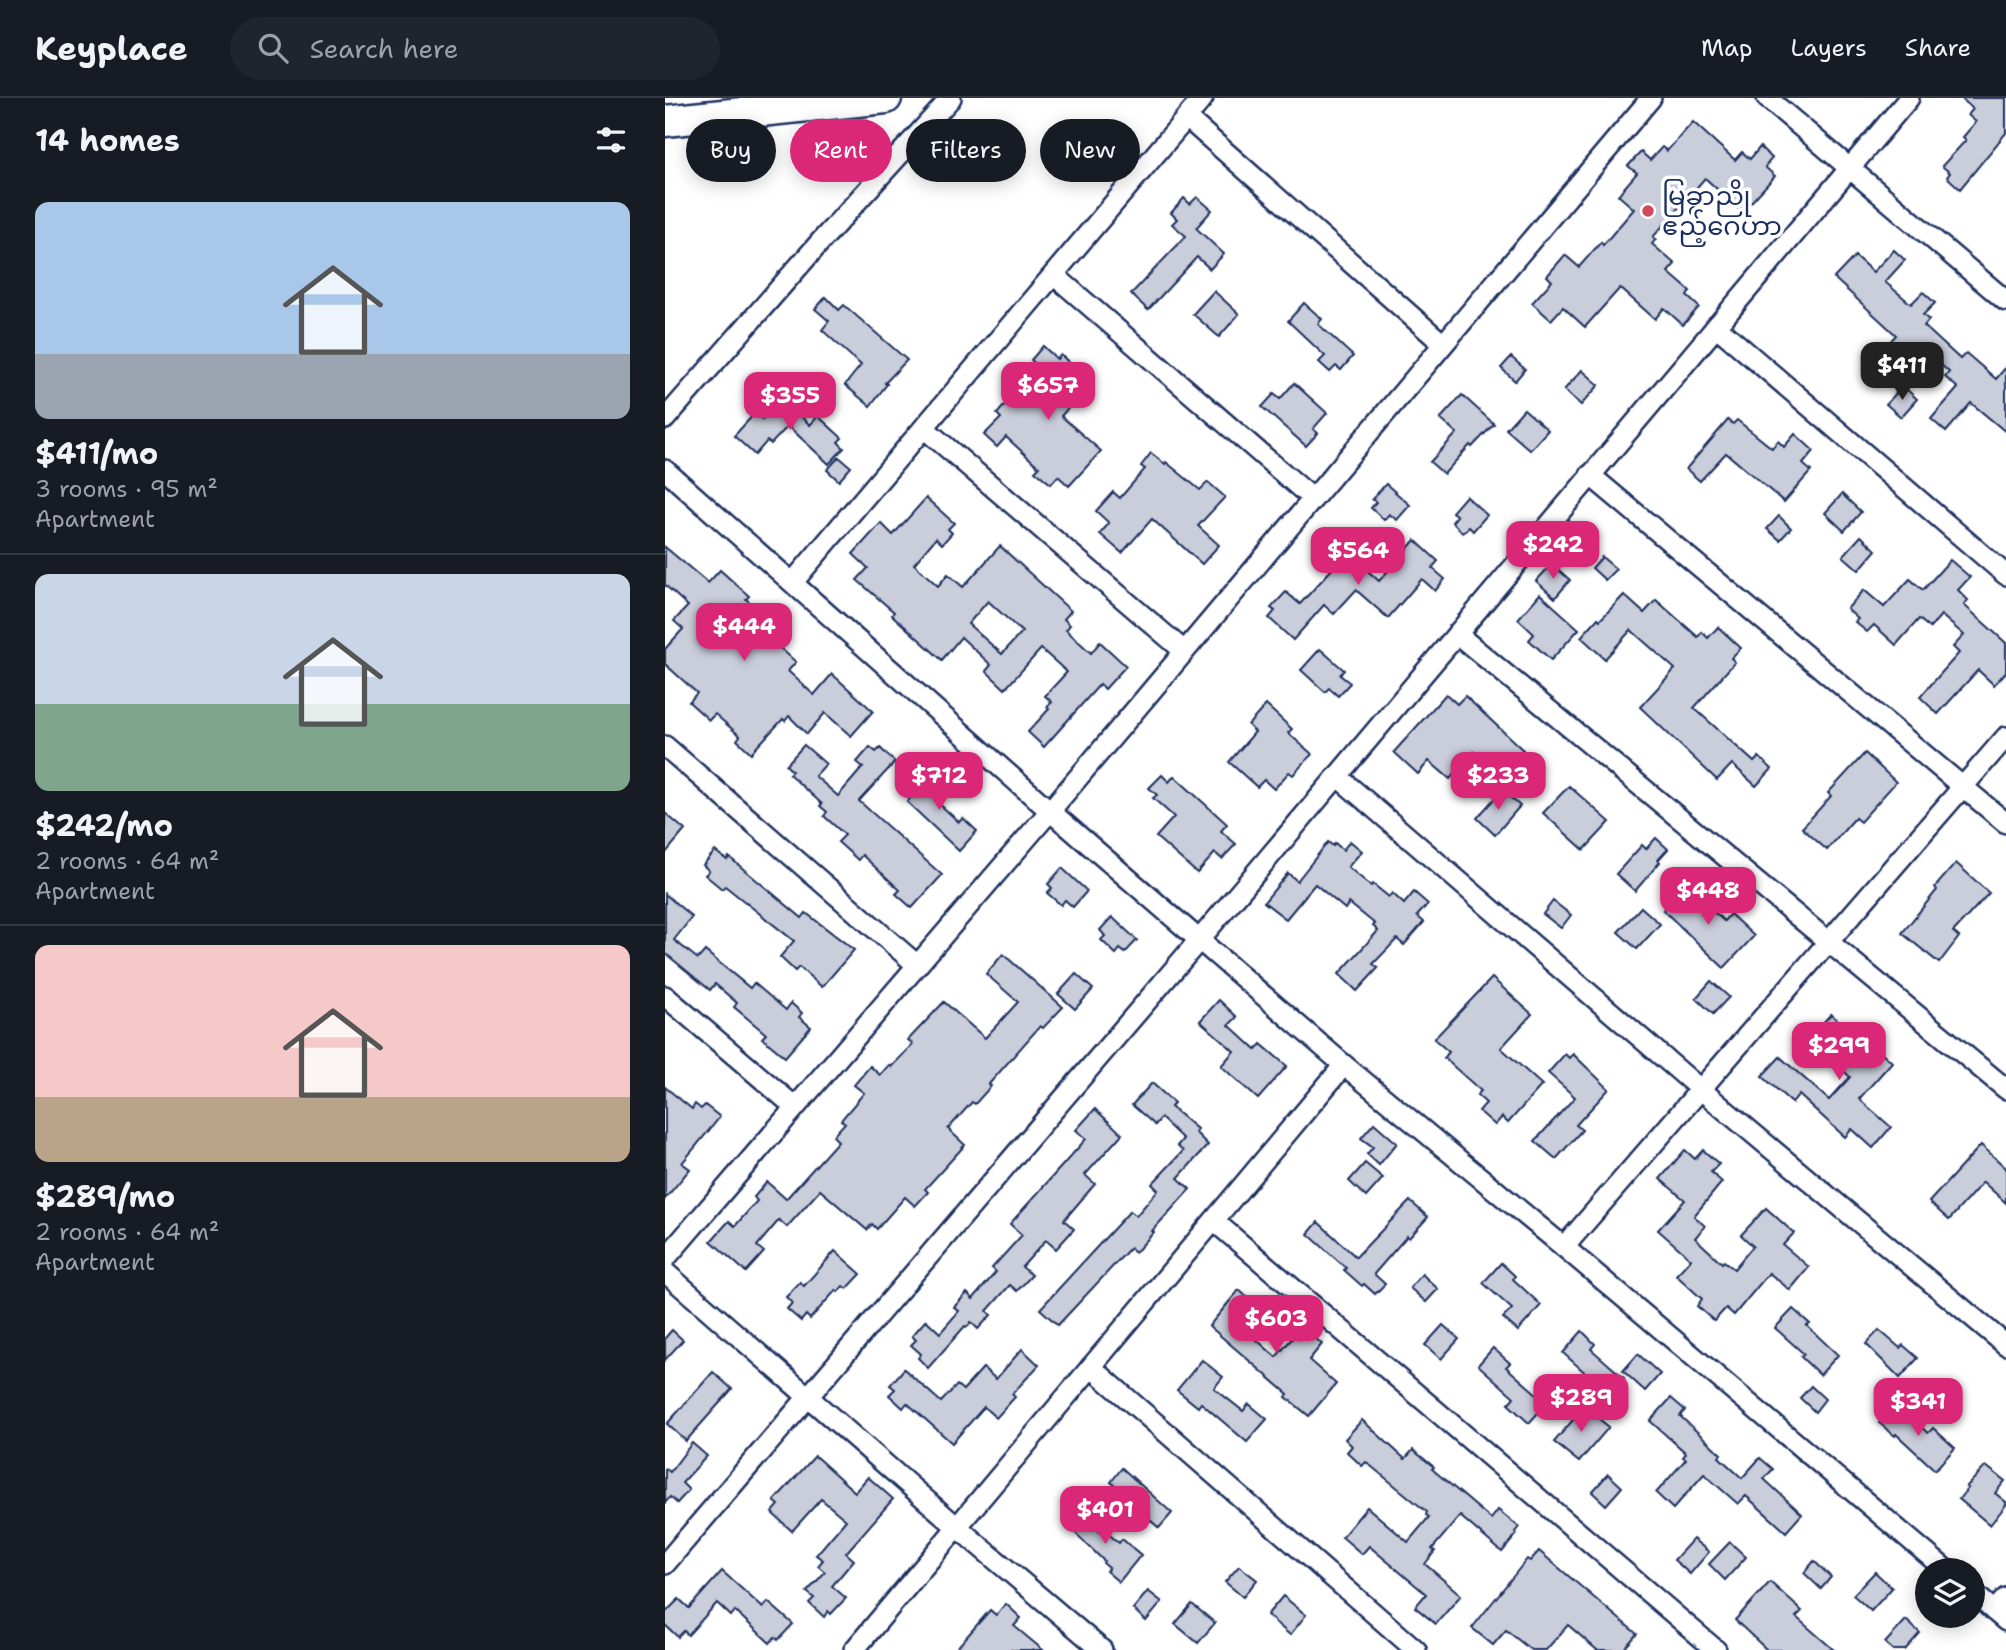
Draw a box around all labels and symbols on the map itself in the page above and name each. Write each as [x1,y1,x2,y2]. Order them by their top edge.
place label: မြခွာညို ဧည့်ဂေဟာ [1662,178,1782,247]
marker: မြခွာညို ဧည့်ဂေဟာ [1640,203,1656,219]
pin: $411 [1861,342,1943,402]
pin: $657 [1007,362,1089,422]
pin: $355 [749,372,831,432]
pin: $242 [1512,522,1594,581]
pin: $564 [1317,528,1399,587]
pin: $444 [703,603,785,663]
pin: $712 [898,752,980,812]
pin: $233 [1457,752,1539,812]
pin: $448 [1667,868,1749,927]
pin: $299 [1798,1023,1880,1082]
pin: $603 [1235,1296,1317,1355]
pin: $289 [1540,1374,1622,1434]
pin: $341 [1877,1378,1959,1438]
pin: $401 [1064,1486,1146,1546]

